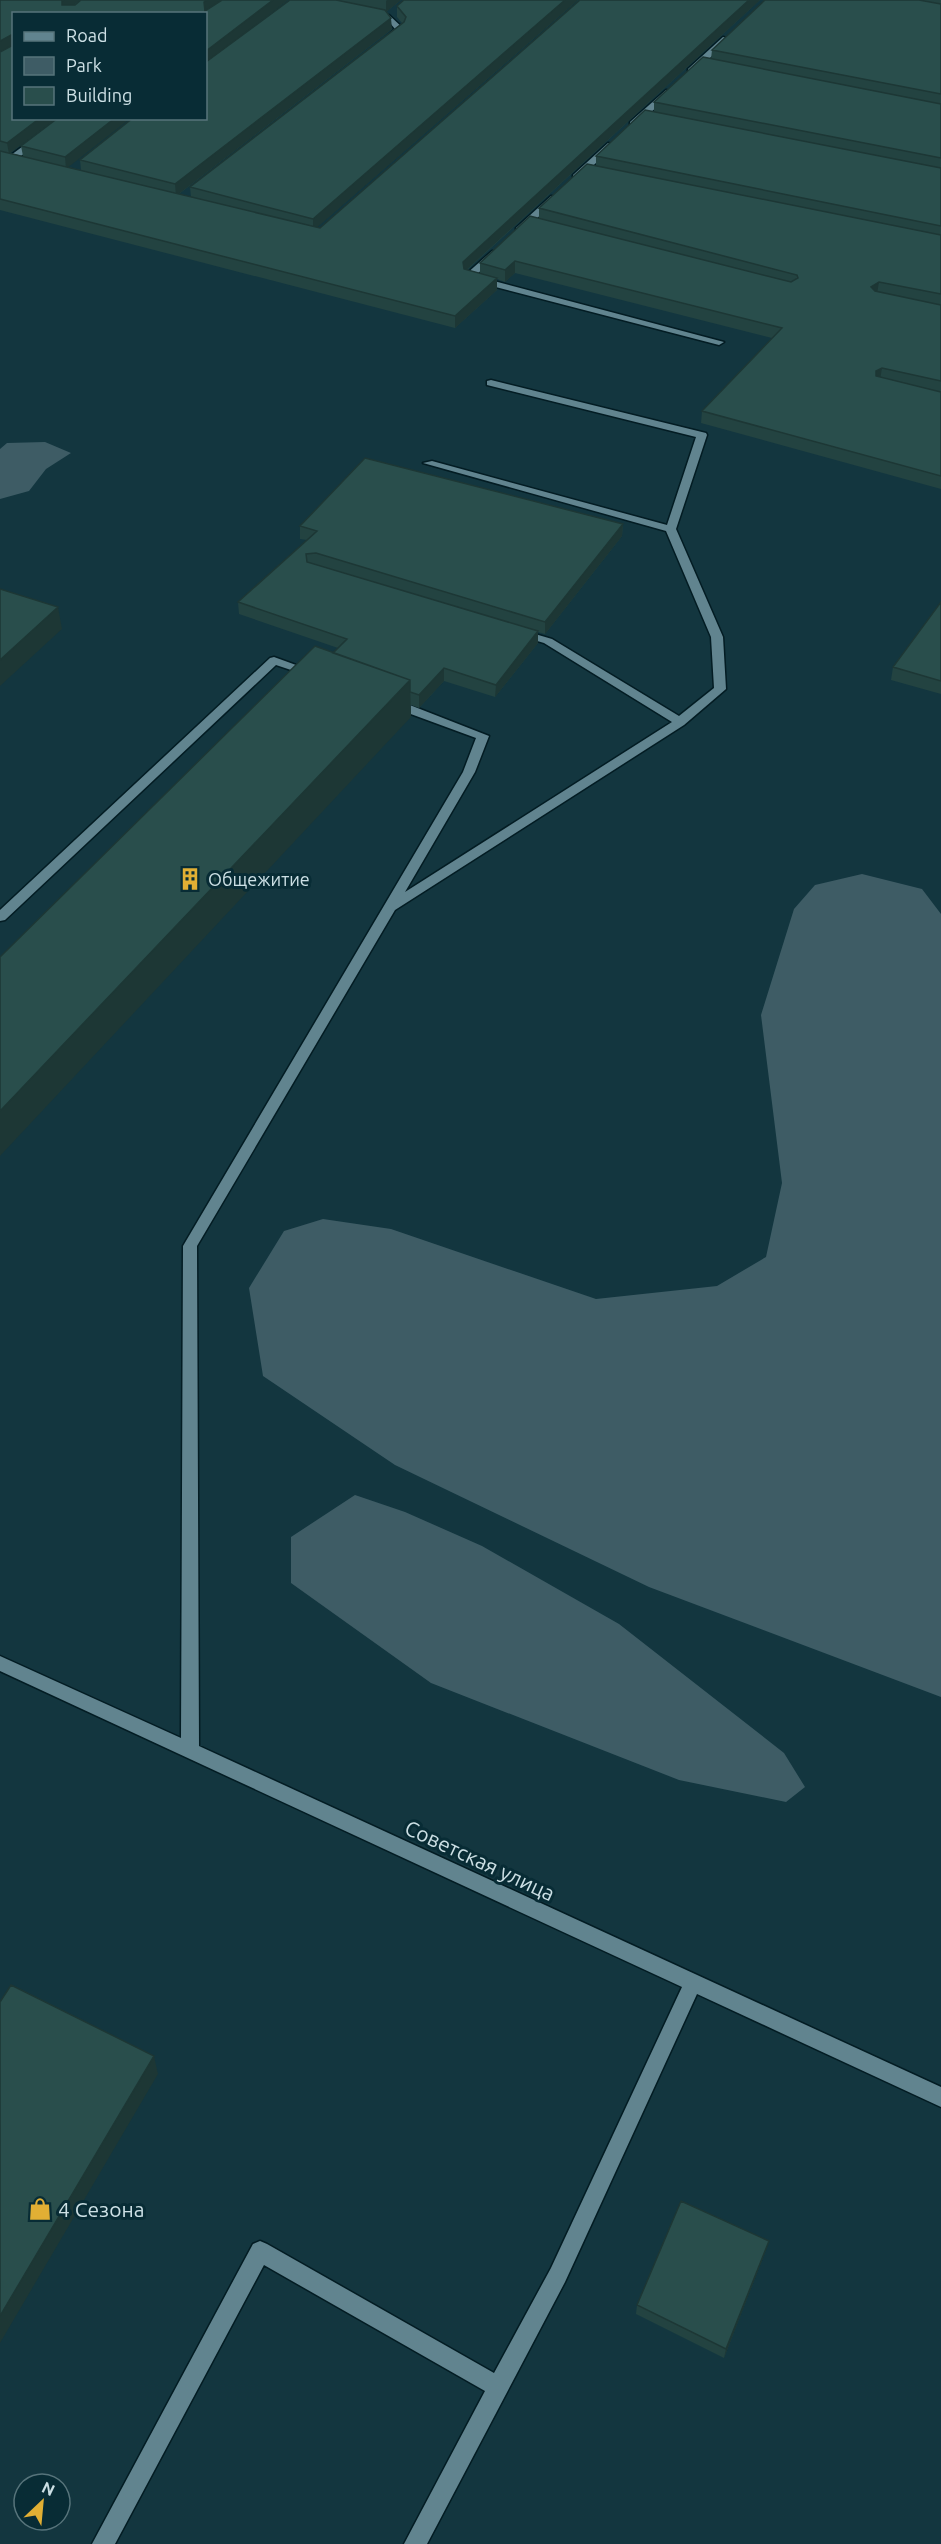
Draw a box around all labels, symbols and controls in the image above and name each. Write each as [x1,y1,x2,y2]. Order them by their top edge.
legend [12,12,207,120]
text: Road [66,25,108,45]
text: Park [66,55,102,75]
text: Building [66,85,132,105]
building icon: Общежитие [177,866,203,892]
place label: Общежитие [208,869,310,889]
street label: Советская улица [401,1815,559,1905]
shop icon: 4 Сезона [27,2196,53,2222]
place label: 4 Сезона [58,2197,145,2221]
north arrow [12,2472,72,2532]
text: N [39,2478,58,2499]

